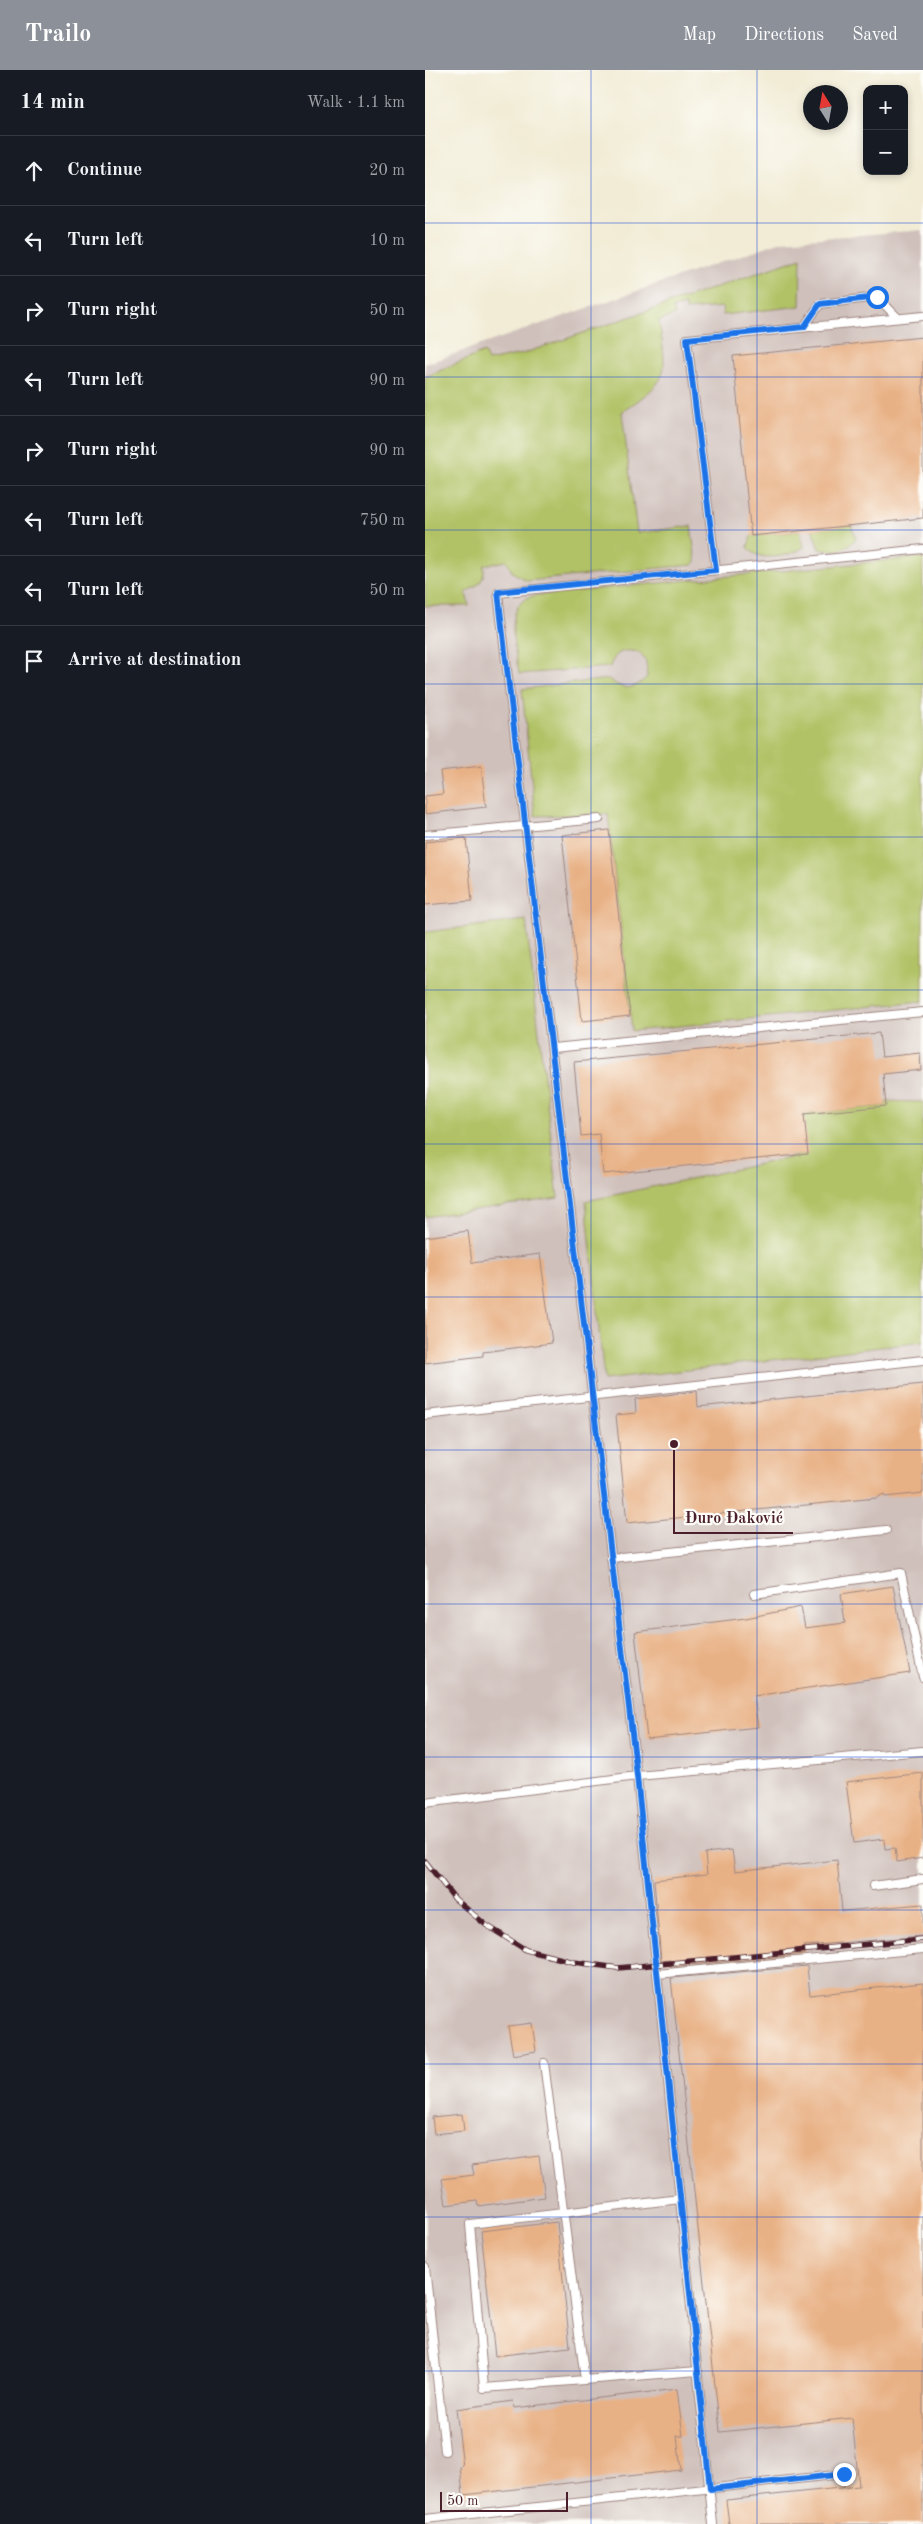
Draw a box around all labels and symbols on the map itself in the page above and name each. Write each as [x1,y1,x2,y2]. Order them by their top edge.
north arrow [803,85,848,130]
route start [866,286,889,309]
callout: Đuro Đaković [674,1502,793,1533]
text: Đuro Đaković [685,1511,783,1527]
route end [833,2463,856,2486]
scale bar [440,2489,567,2512]

